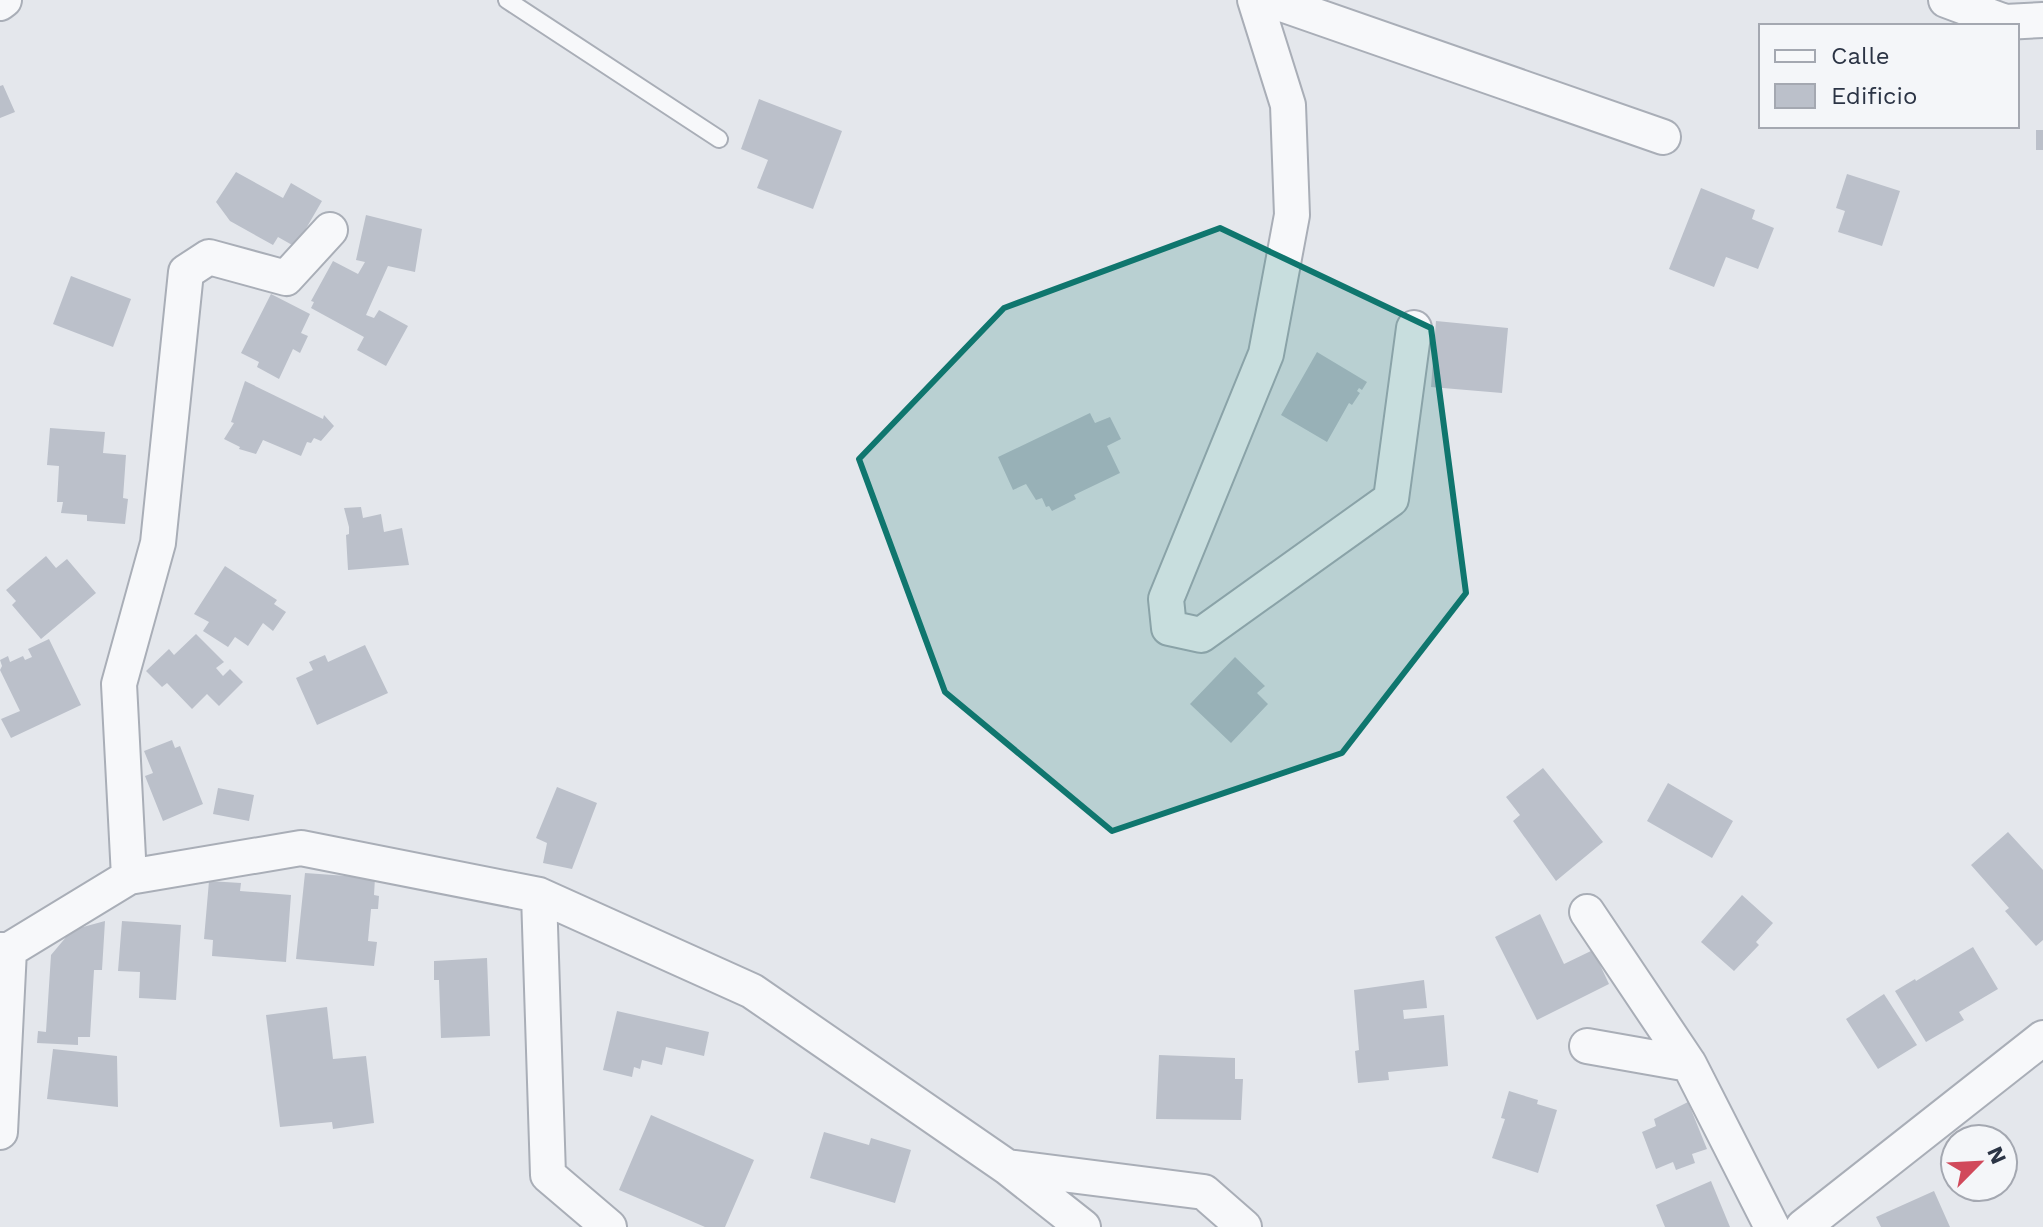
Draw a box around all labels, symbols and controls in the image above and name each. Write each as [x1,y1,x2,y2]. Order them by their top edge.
legend [1759,24,2019,128]
text: Calle [1831,42,1890,70]
text: Edificio [1831,82,1917,110]
north arrow [1939,1123,2019,1203]
text: N [1982,1143,2012,1168]

